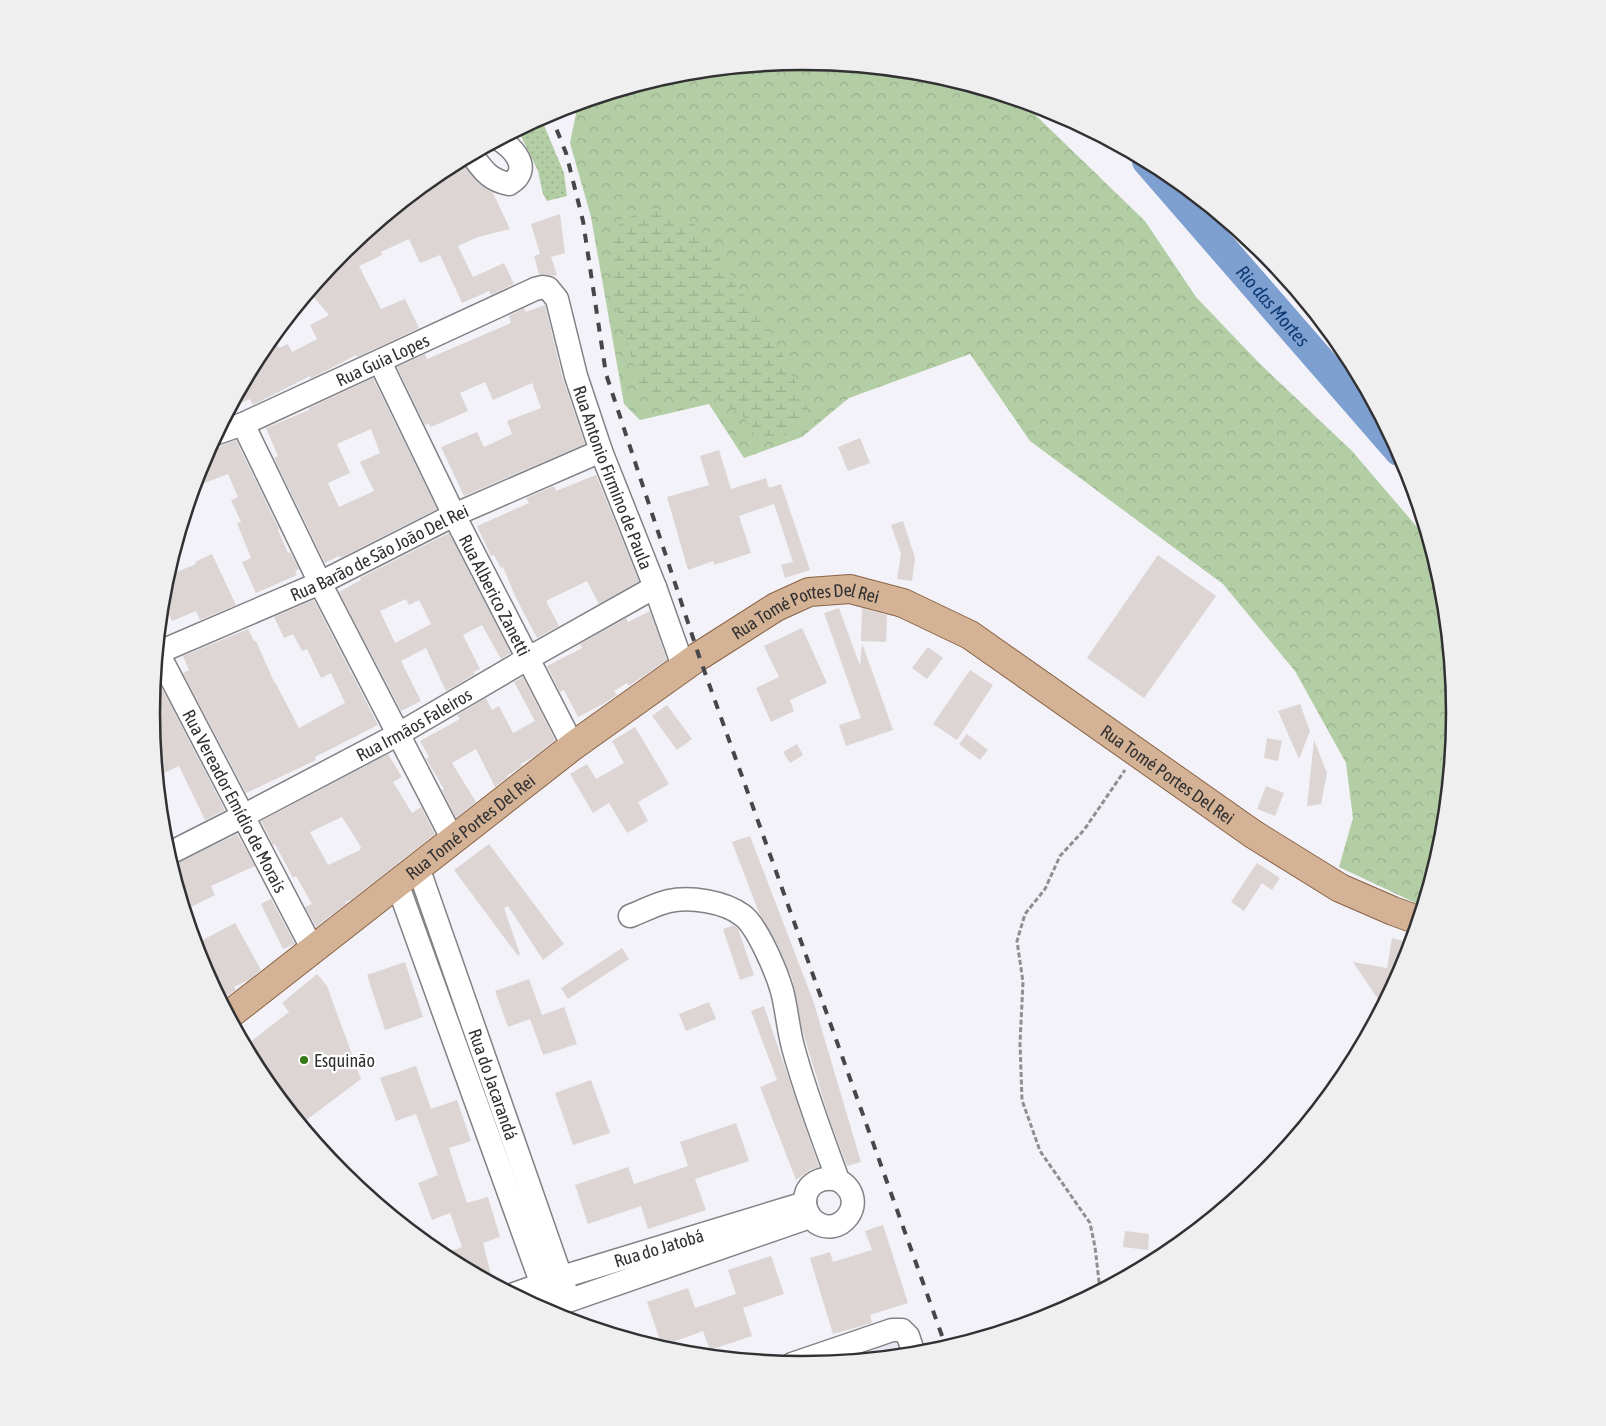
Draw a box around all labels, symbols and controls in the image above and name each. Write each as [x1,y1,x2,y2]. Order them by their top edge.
water label: Rio das Mortes [1232,261,1314,351]
street label: Rua Guia Lopes [332,329,432,390]
street label: Rua Antonio Firmino de Paula [569,383,657,572]
street label: Rua Barão de São João Del Rei [287,500,471,605]
street label: Rua Alberico Zanetti [455,531,535,659]
street label: Rua Tomé Portes Del Rei [727,578,882,643]
street label: Rua Irmãos Faleiros [352,683,475,765]
street label: Rua Vereador Emídio de Morais [179,706,292,896]
street label: Rua Tomé Portes Del Rei [1097,720,1239,828]
street label: Rua Tomé Portes Del Rei [401,769,539,884]
street label: Rua do Jacarandá [465,1026,523,1142]
place label: Esquinão [314,1050,375,1071]
marker: Esquinão [298,1054,310,1066]
street label: Rua do Jatobá [611,1224,706,1271]

